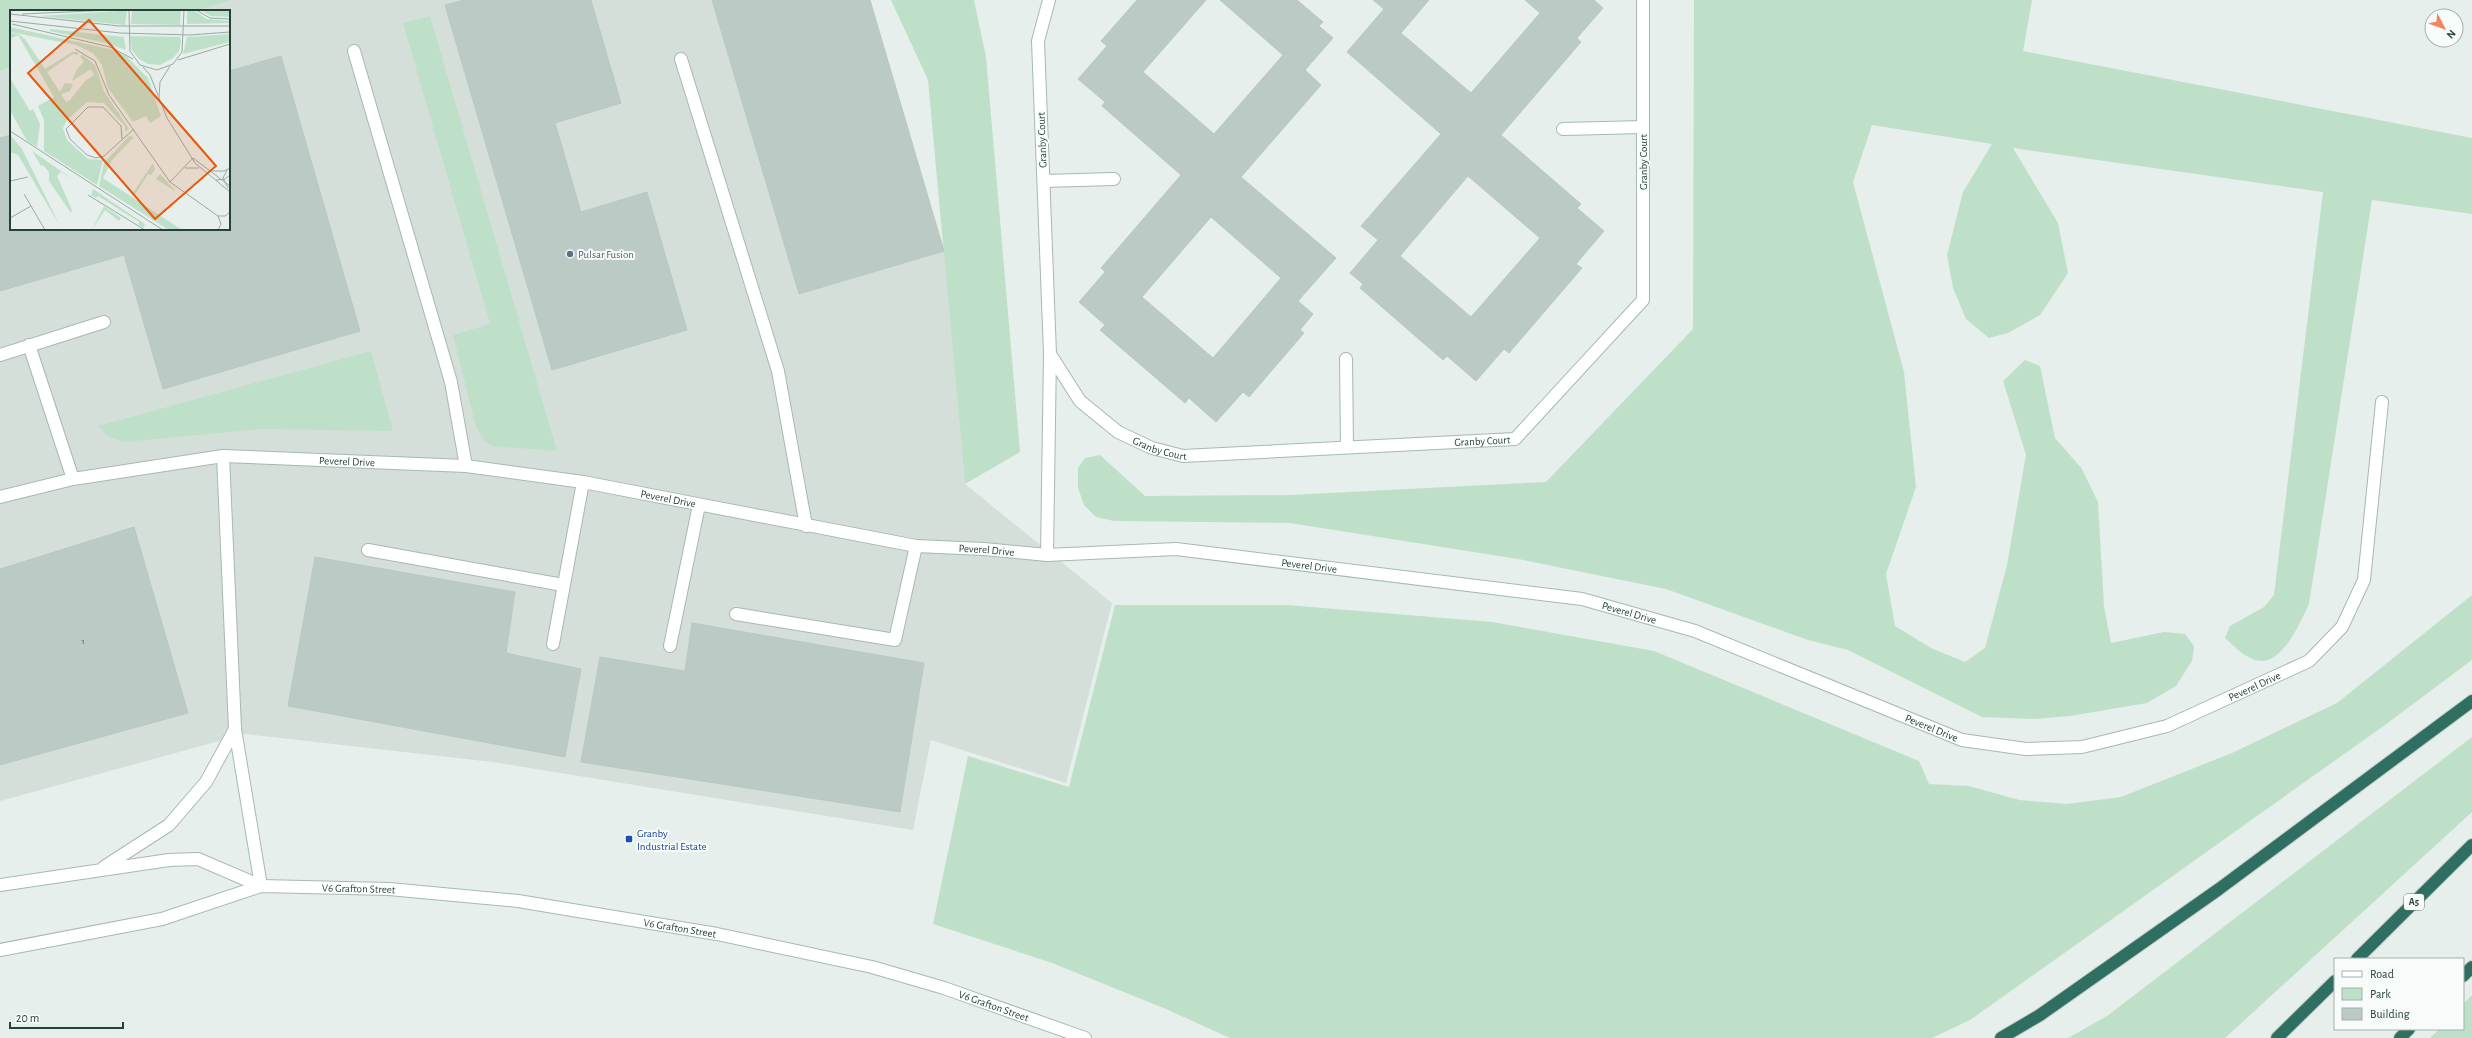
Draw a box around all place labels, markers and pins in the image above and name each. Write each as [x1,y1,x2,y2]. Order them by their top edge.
marker: Pulsar Fusion [565,249,575,259]
place label: Pulsar Fusion [578,249,634,260]
place label: Granby Industrial Estate [637,828,707,852]
marker: Granby Industrial Estate [624,834,634,844]

